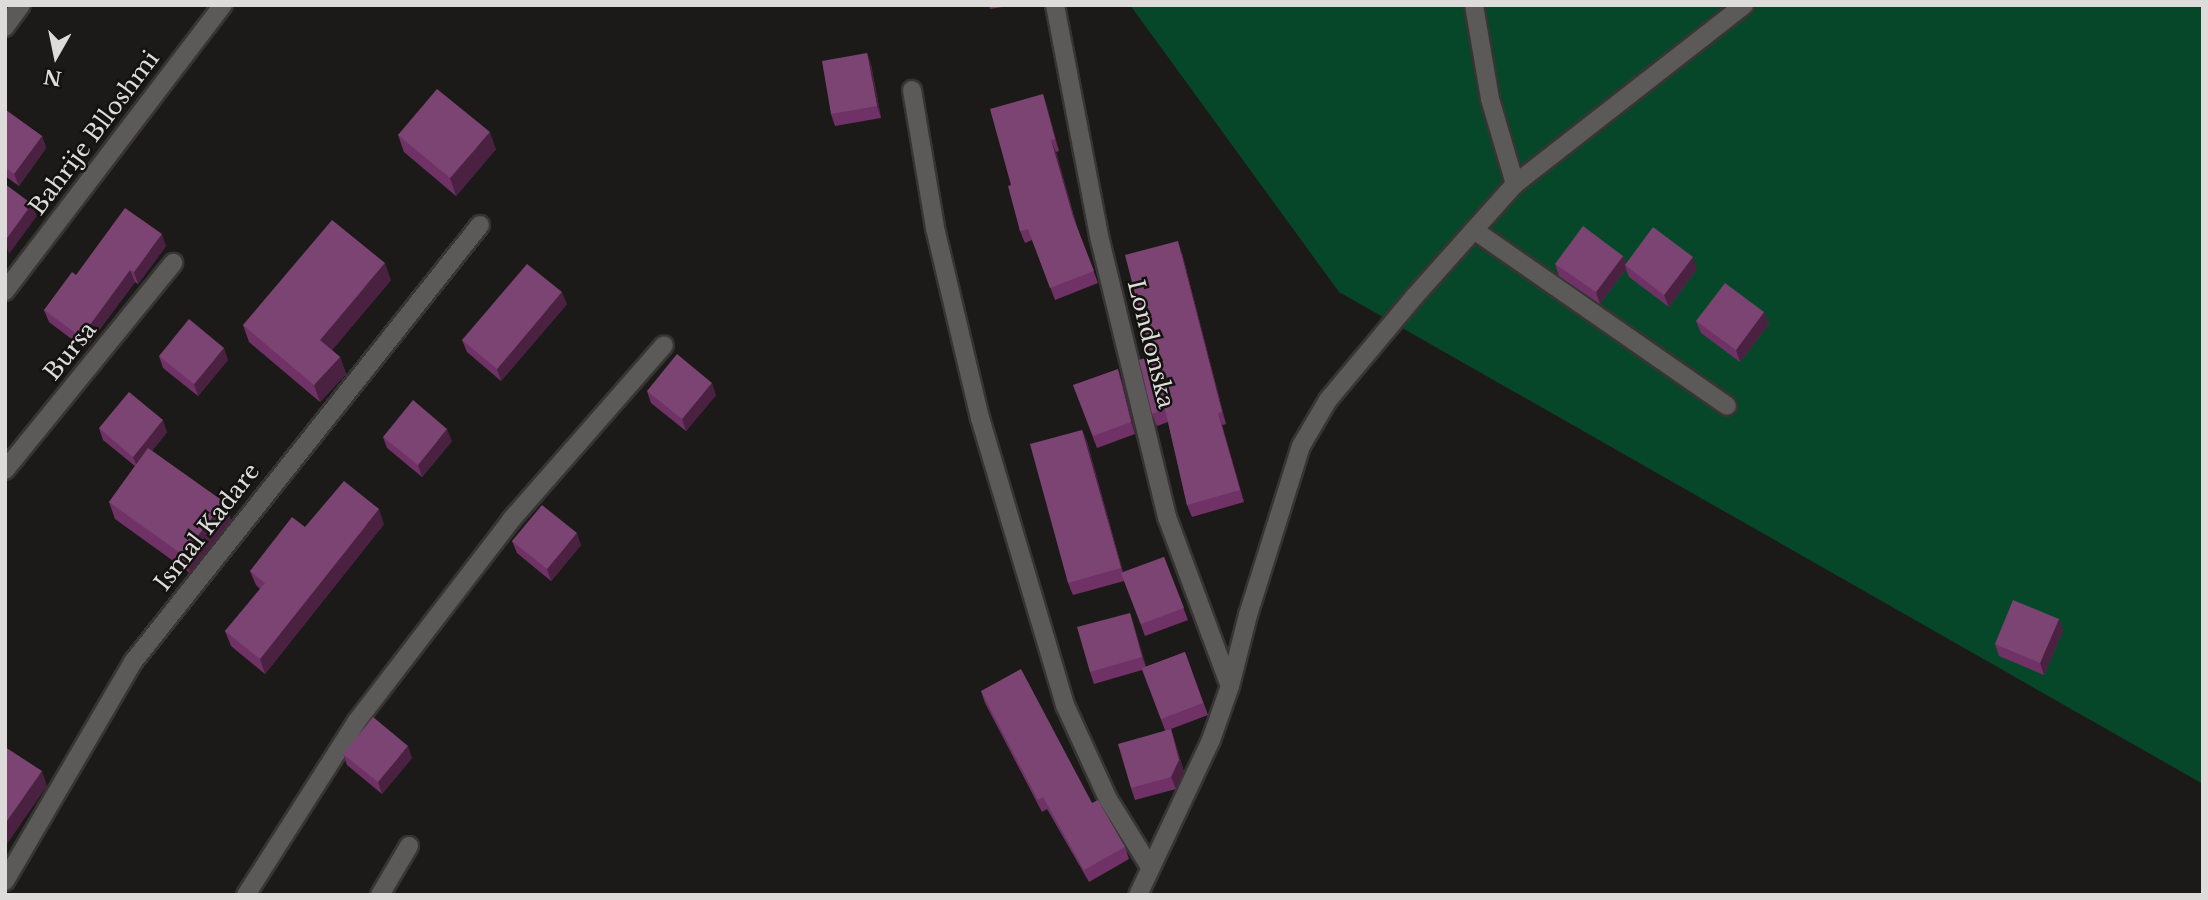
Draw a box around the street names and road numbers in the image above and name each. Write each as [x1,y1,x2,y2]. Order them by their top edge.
street label: Bahrije Blloshmi [23,46,165,220]
street label: Londonska [1122,277,1180,411]
street label: Bursa [38,316,102,386]
street label: Ismal Kadare [149,458,265,596]

